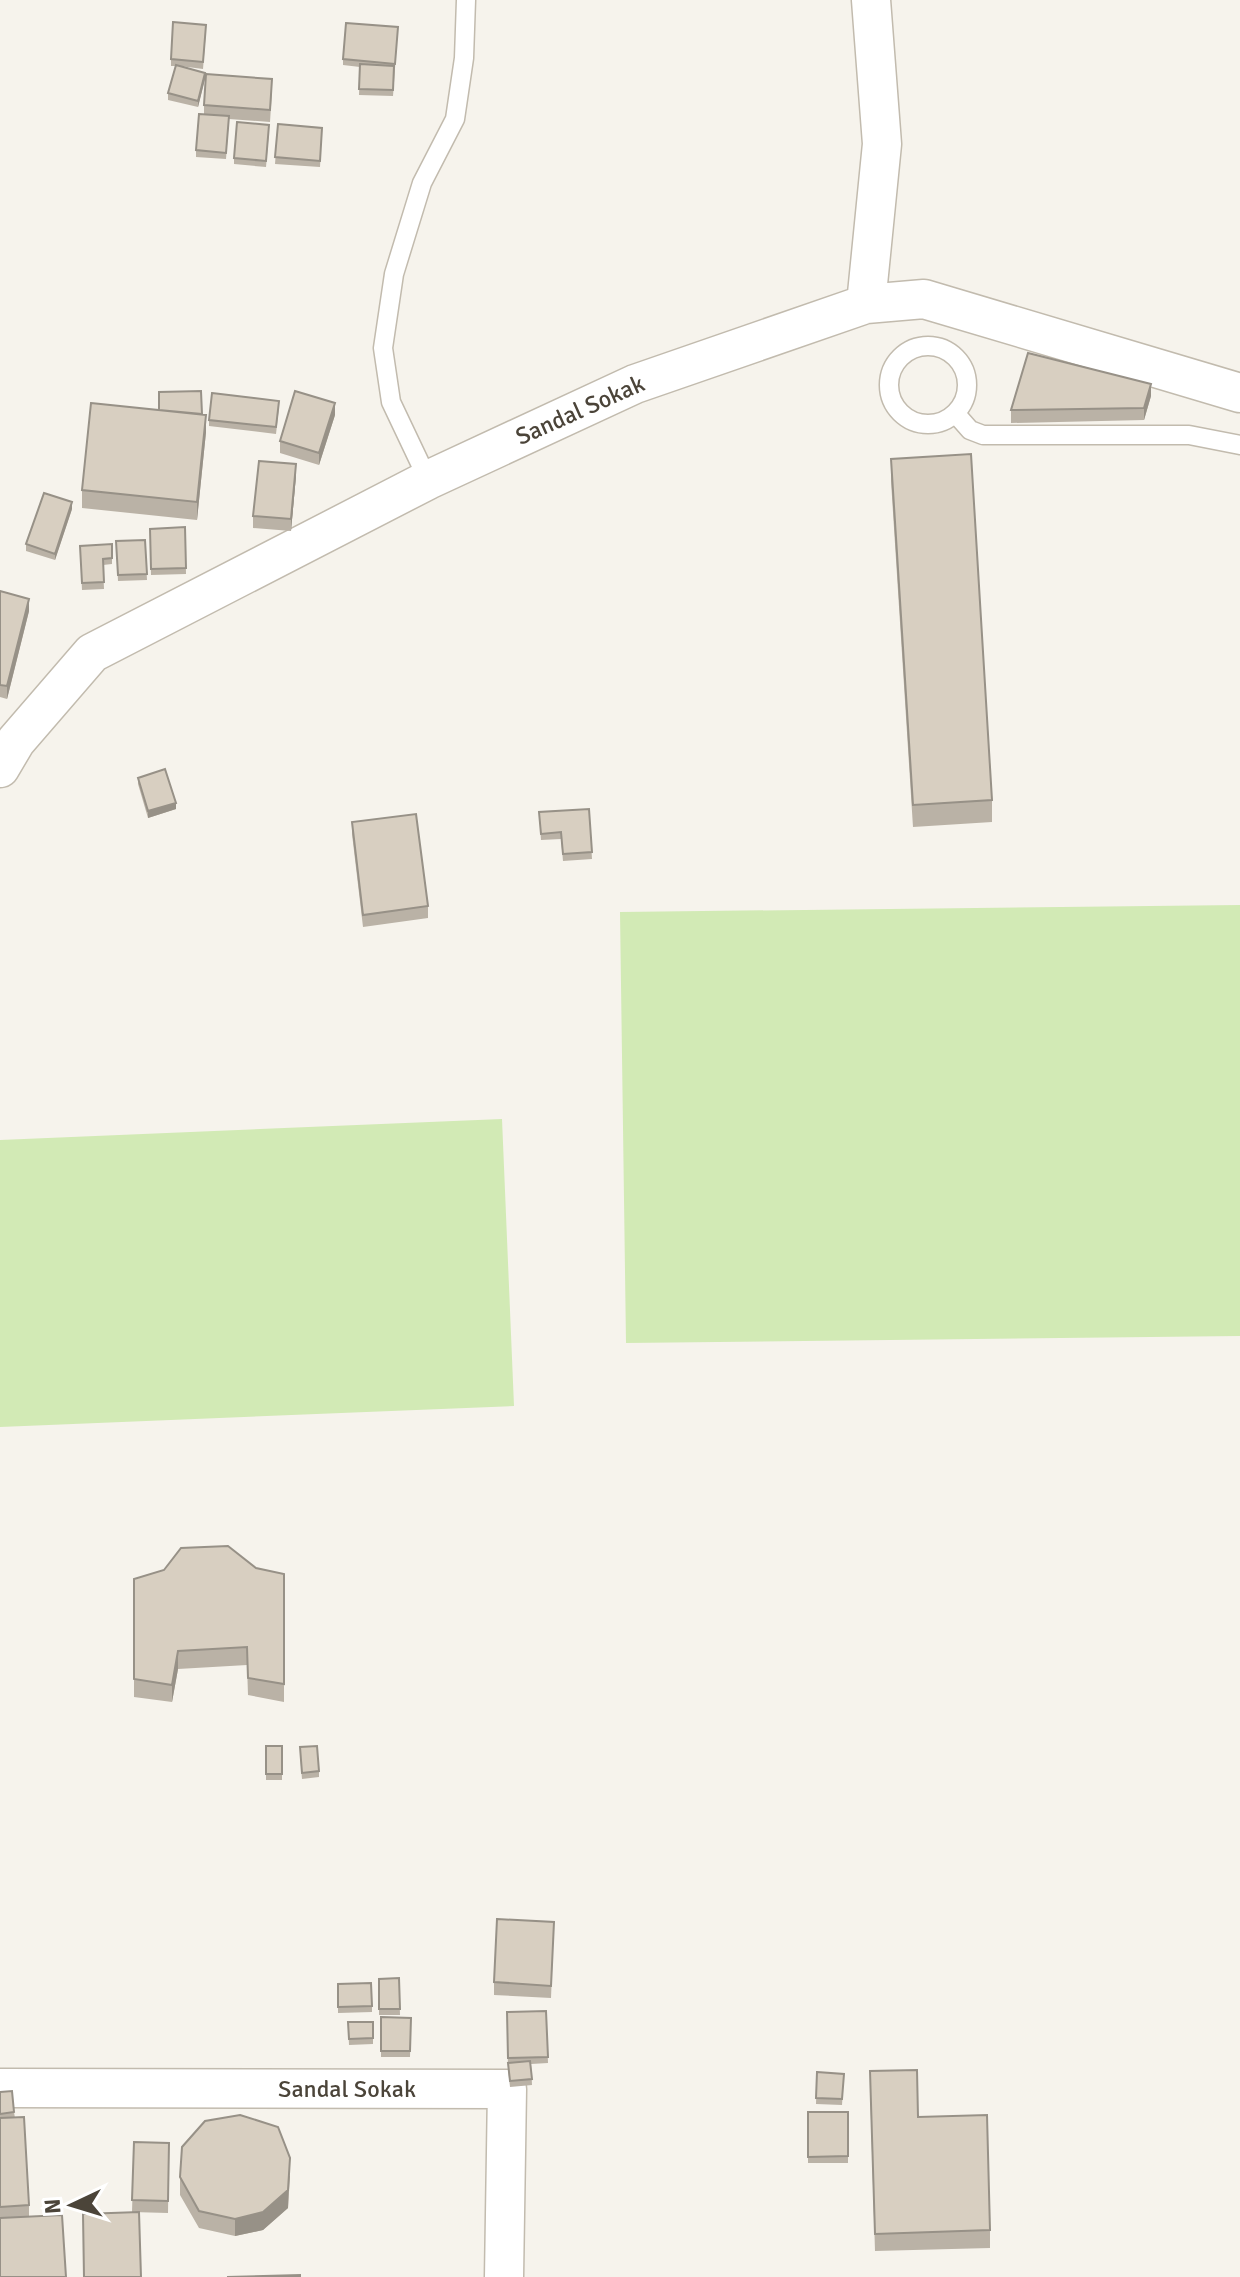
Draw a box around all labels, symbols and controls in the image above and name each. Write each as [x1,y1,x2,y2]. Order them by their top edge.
street label: Sandal Sokak [511,368,649,452]
street label: Sandal Sokak [278,2074,416,2104]
north arrow [32,2165,112,2245]
text: N [39,2198,67,2215]

